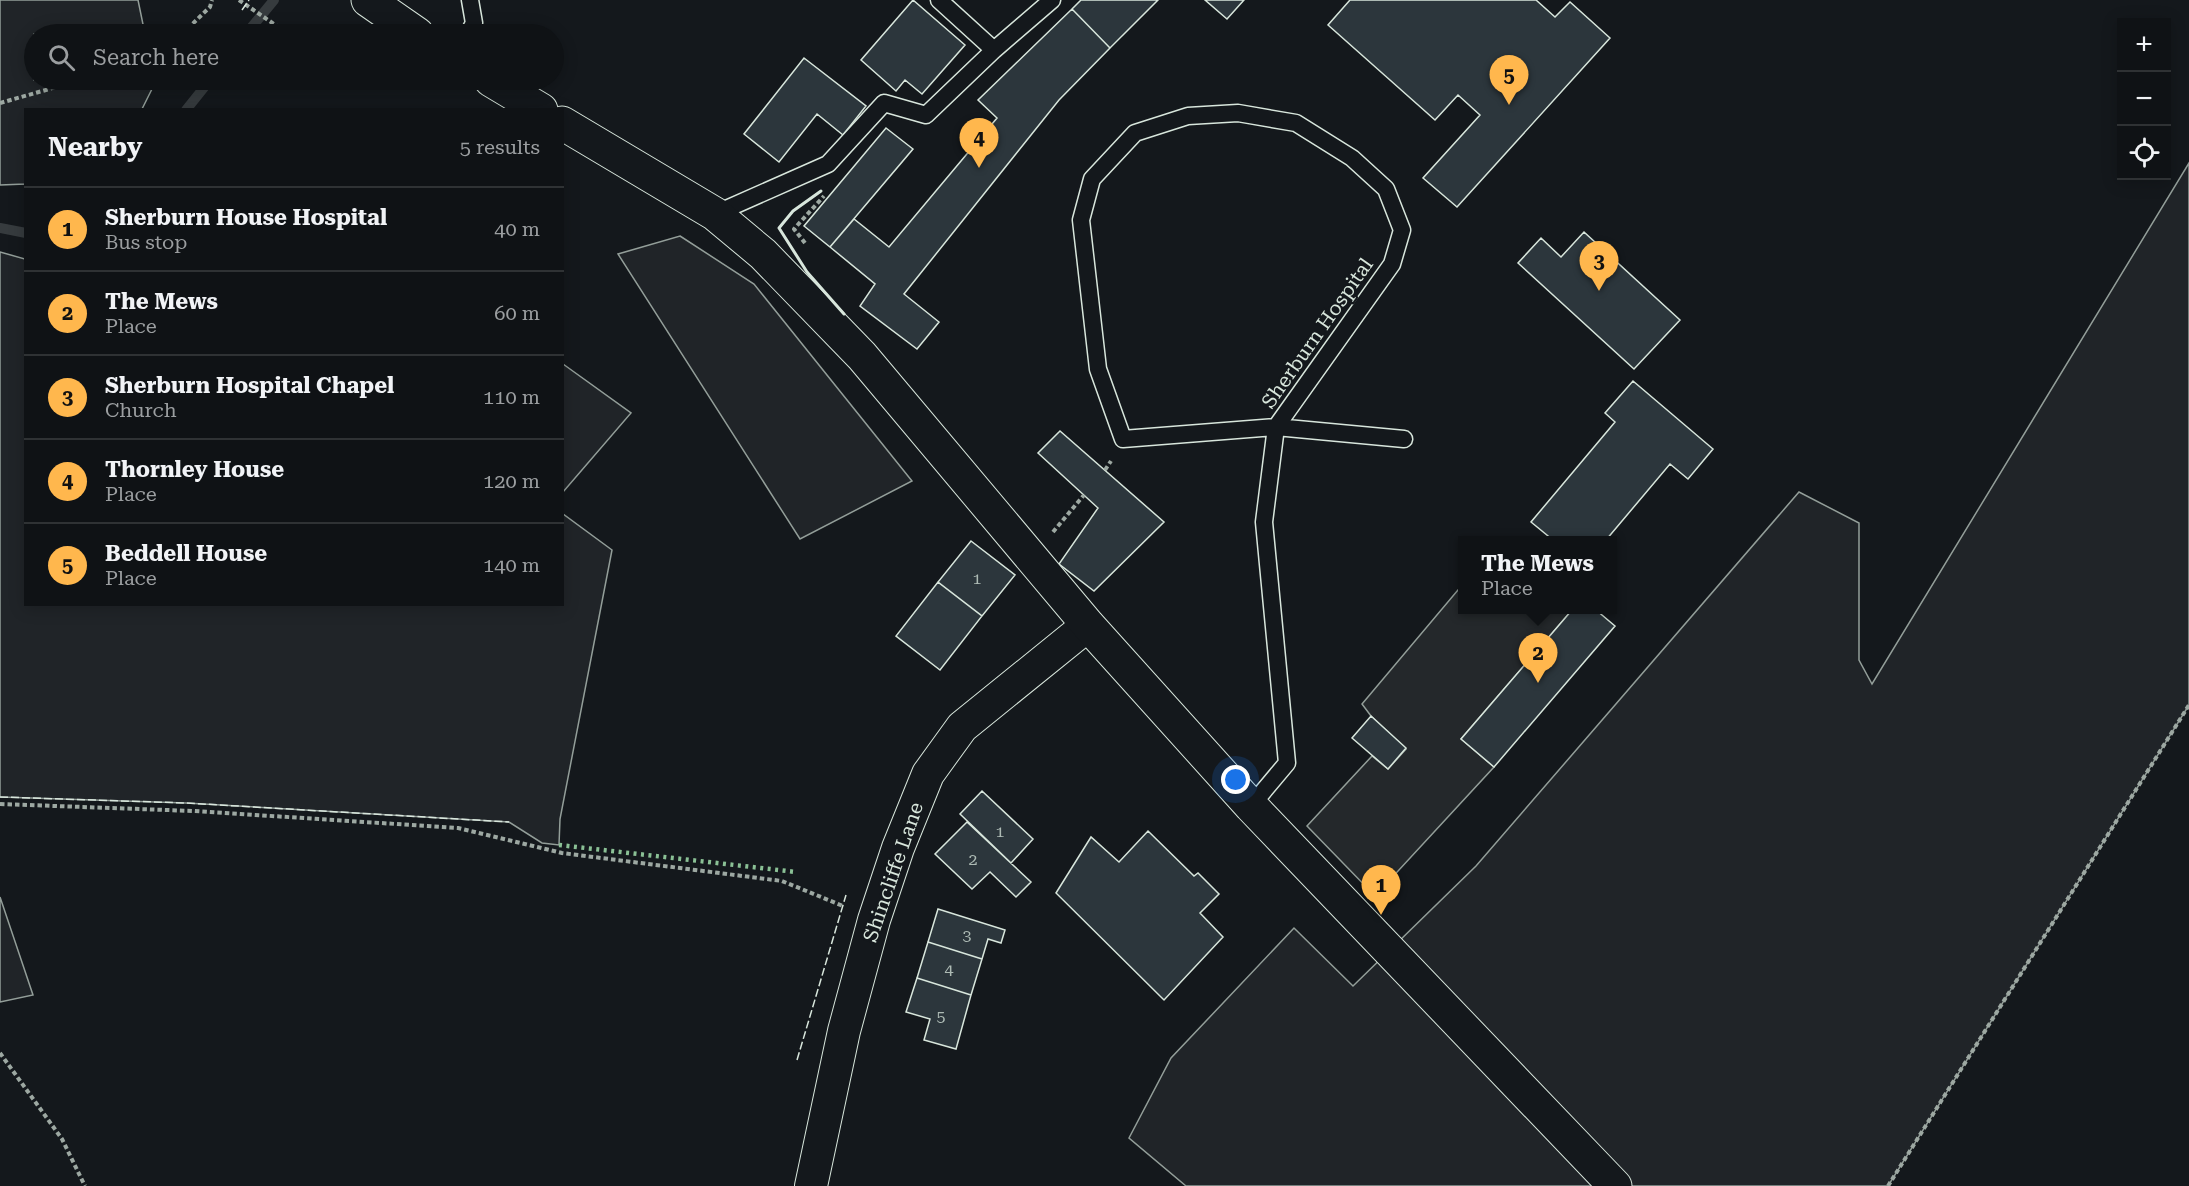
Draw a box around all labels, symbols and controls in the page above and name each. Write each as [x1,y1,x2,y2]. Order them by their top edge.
map controls [2117,18,2171,180]
button: + [2117,18,2171,72]
search box [24,24,564,90]
icon: search [45,41,78,74]
text: Search here [93,45,219,70]
pin: 5 [1490,56,1528,105]
button: − [2117,72,2171,126]
pin: 4 [960,118,998,168]
button: locate [2117,126,2171,180]
text: Nearby [48,132,142,162]
text: 5 results [460,135,540,159]
text: Sherburn House Hospital [105,205,387,230]
text: 1 [62,217,73,241]
text: 40 m [494,217,540,241]
text: Bus stop [105,230,187,254]
pin: 3 [1580,242,1618,291]
street label: Sherburn Hospital [1256,253,1378,413]
text: The Mews [105,289,218,314]
text: 2 [62,301,73,325]
text: 60 m [494,301,540,325]
text: Place [105,314,157,338]
text: Sherburn Hospital Chapel [105,373,394,398]
text: 3 [62,385,73,409]
text: 110 m [483,385,540,409]
text: Church [105,398,177,422]
text: Thornley House [105,457,284,482]
text: 4 [62,469,73,493]
text: 120 m [483,469,540,493]
text: Place [105,482,157,506]
popup [1458,536,1617,614]
text: Beddell House [105,541,267,566]
text: The Mews [1481,551,1594,576]
text: 5 [62,553,73,577]
text: 140 m [483,553,540,577]
text: Place [105,566,157,590]
house number: 1 [973,569,982,588]
text: Place [1481,576,1533,600]
pin: 2 [1518,634,1558,683]
your location [1221,765,1250,794]
street label: Shincliffe Lane [858,799,928,945]
house number: 1 [996,822,1005,841]
house number: 2 [969,850,978,869]
pin: 1 [1362,866,1400,915]
house number: 3 [963,926,972,945]
house number: 4 [945,960,954,979]
house number: 5 [937,1007,946,1026]

